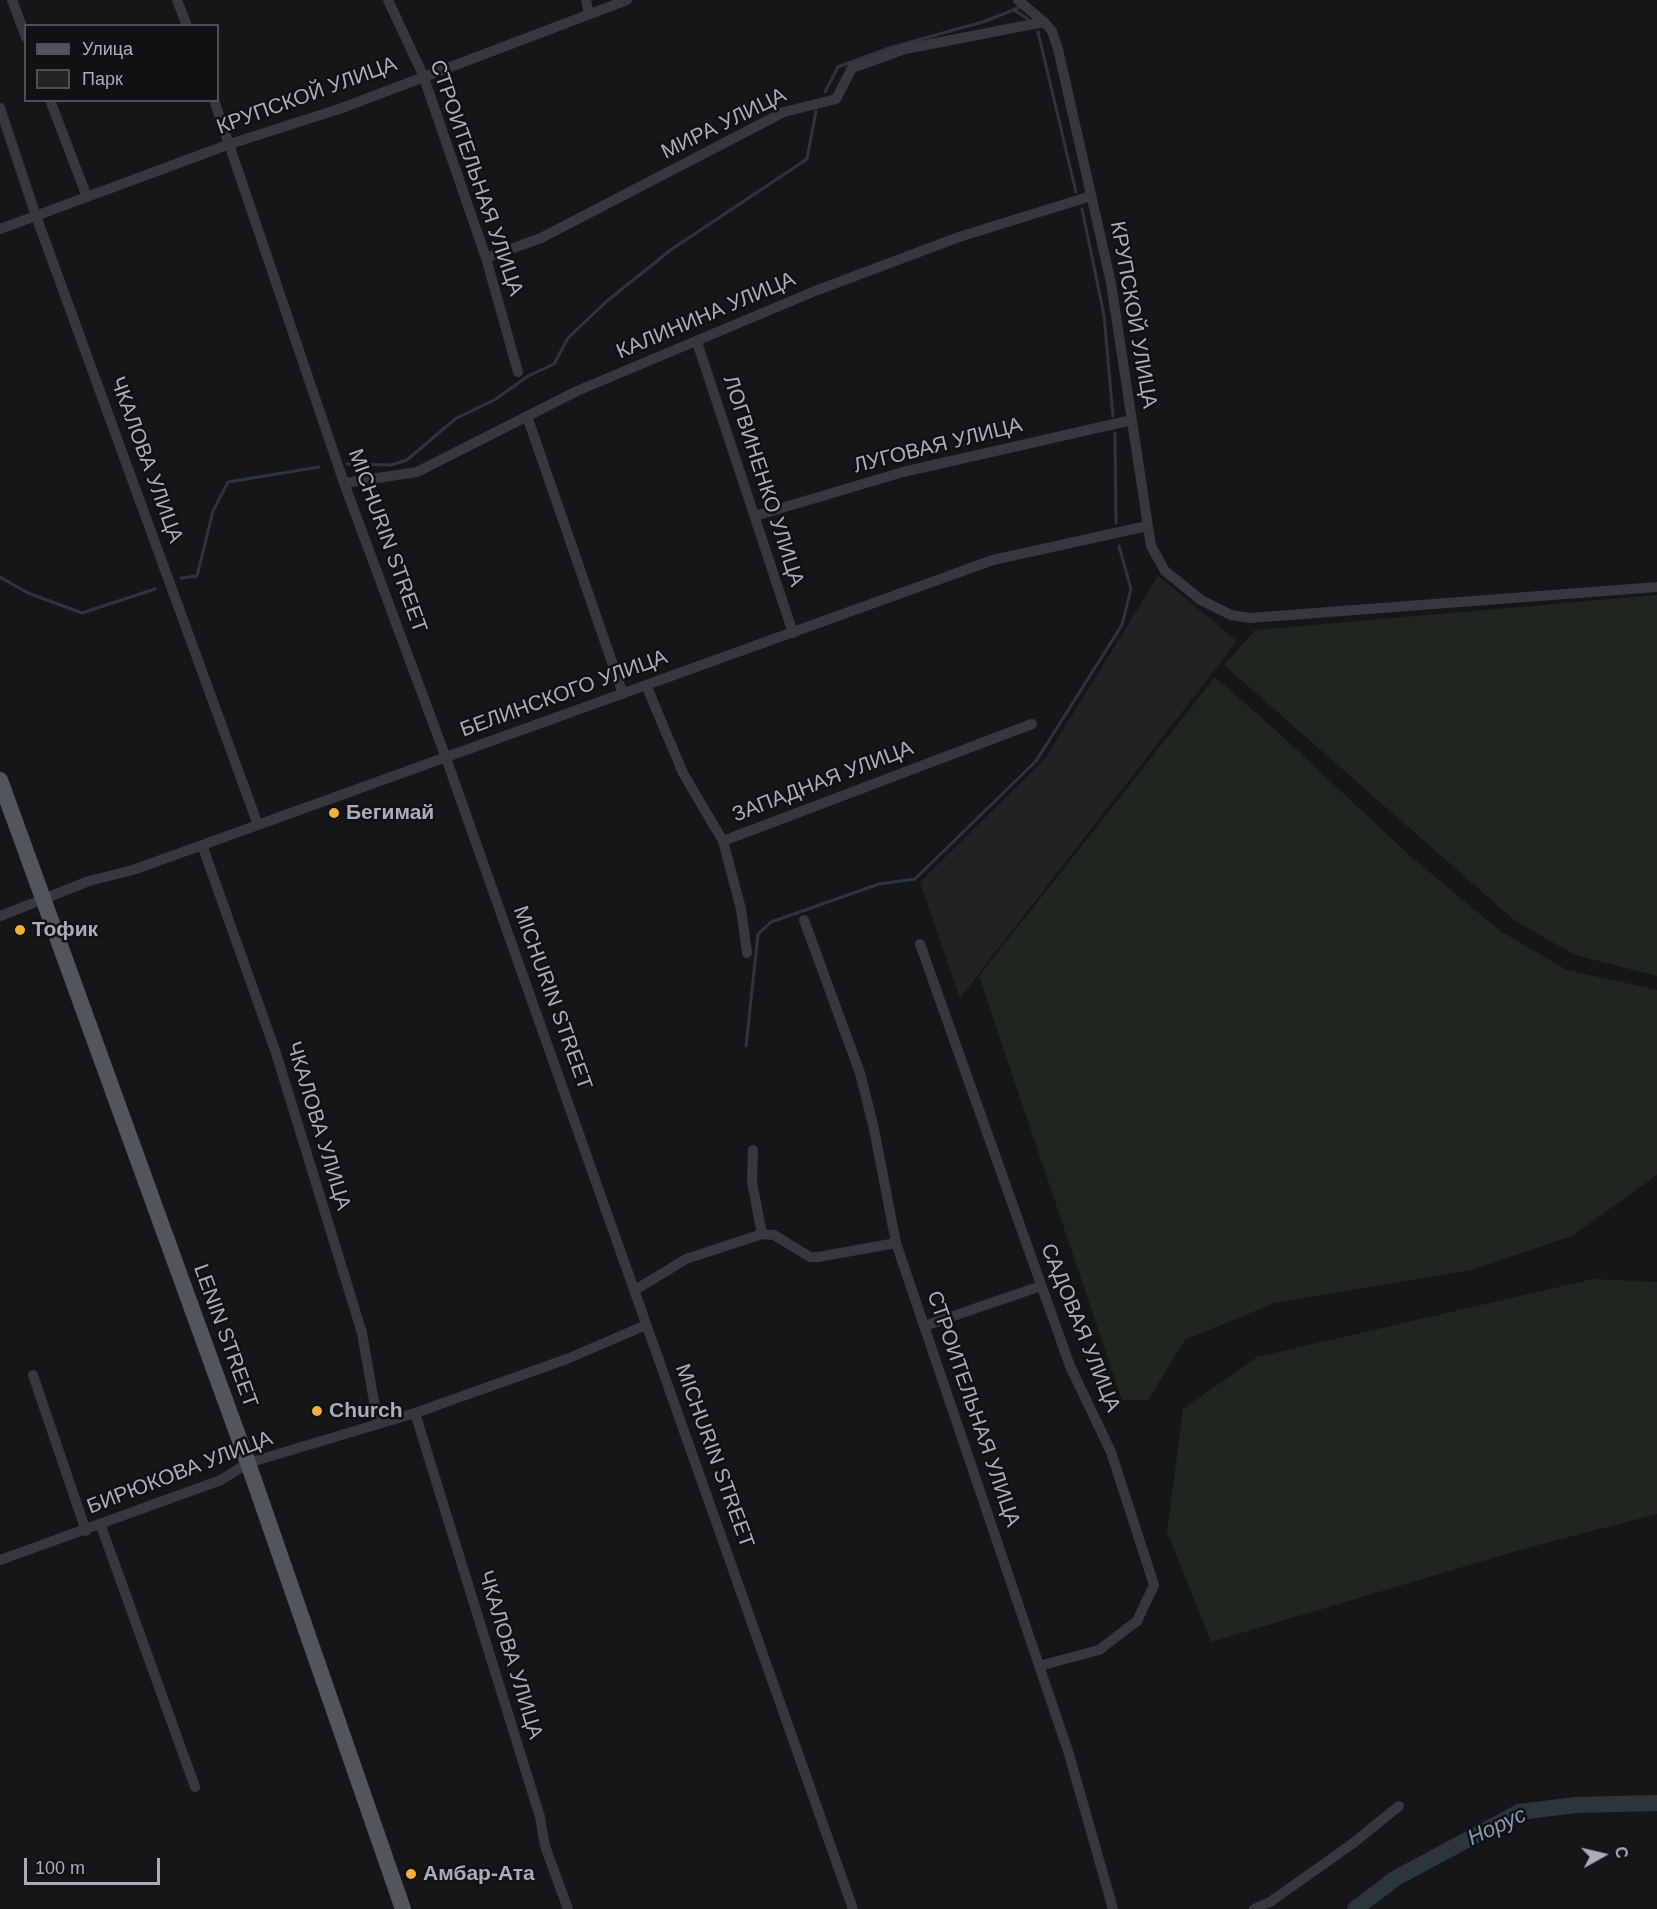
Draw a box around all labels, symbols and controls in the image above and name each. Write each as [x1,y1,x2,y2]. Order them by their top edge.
legend [24,24,219,102]
text: Улица [82,39,133,59]
street label: КРУПСКОЙ УЛИЦА [214,52,400,140]
street label: СТРОИТЕЛЬНАЯ УЛИЦА [424,57,528,299]
text: Парк [82,69,123,89]
street label: МИРА УЛИЦА [657,83,791,165]
street label: КРУПСКОЙ УЛИЦА [1104,219,1162,411]
street label: КАЛИНИНА УЛИЦА [613,267,799,365]
street label: ЛОГВИНЕНКО УЛИЦА [717,372,809,590]
street label: ЧКАЛОВА УЛИЦА [104,373,188,547]
street label: ЛУГОВАЯ УЛИЦА [851,413,1025,479]
street label: MICHURIN STREET [342,446,432,636]
street label: БЕЛИНСКОГО УЛИЦА [457,645,671,743]
street label: ЗАПАДНАЯ УЛИЦА [729,736,917,828]
place label: Бегимай [346,800,434,826]
marker: Бегимай [327,806,341,820]
street label: MICHURIN STREET [507,903,597,1093]
place label: Тофик [32,917,98,943]
marker: Тофик [13,923,27,937]
street label: ЧКАЛОВА УЛИЦА [280,1039,356,1213]
street label: САДОВАЯ УЛИЦА [1035,1240,1125,1416]
street label: LENIN STREET [187,1261,263,1411]
street label: СТРОИТЕЛЬНАЯ УЛИЦА [921,1288,1025,1530]
street label: MICHURIN STREET [669,1361,759,1551]
place label: Сhurch [329,1398,403,1424]
marker: Сhurch [310,1404,324,1418]
street label: БИРЮКОВА УЛИЦА [84,1426,276,1520]
street label: ЧКАЛОВА УЛИЦА [472,1568,548,1742]
water label: Норус [1463,1802,1531,1852]
north arrow [1573,1825,1633,1885]
scale bar [27,1846,164,1884]
text: С [1612,1846,1631,1859]
text: 100 m [35,1858,85,1878]
place label: Амбар-Ата [423,1861,535,1887]
marker: Амбар-Ата [404,1867,418,1881]

